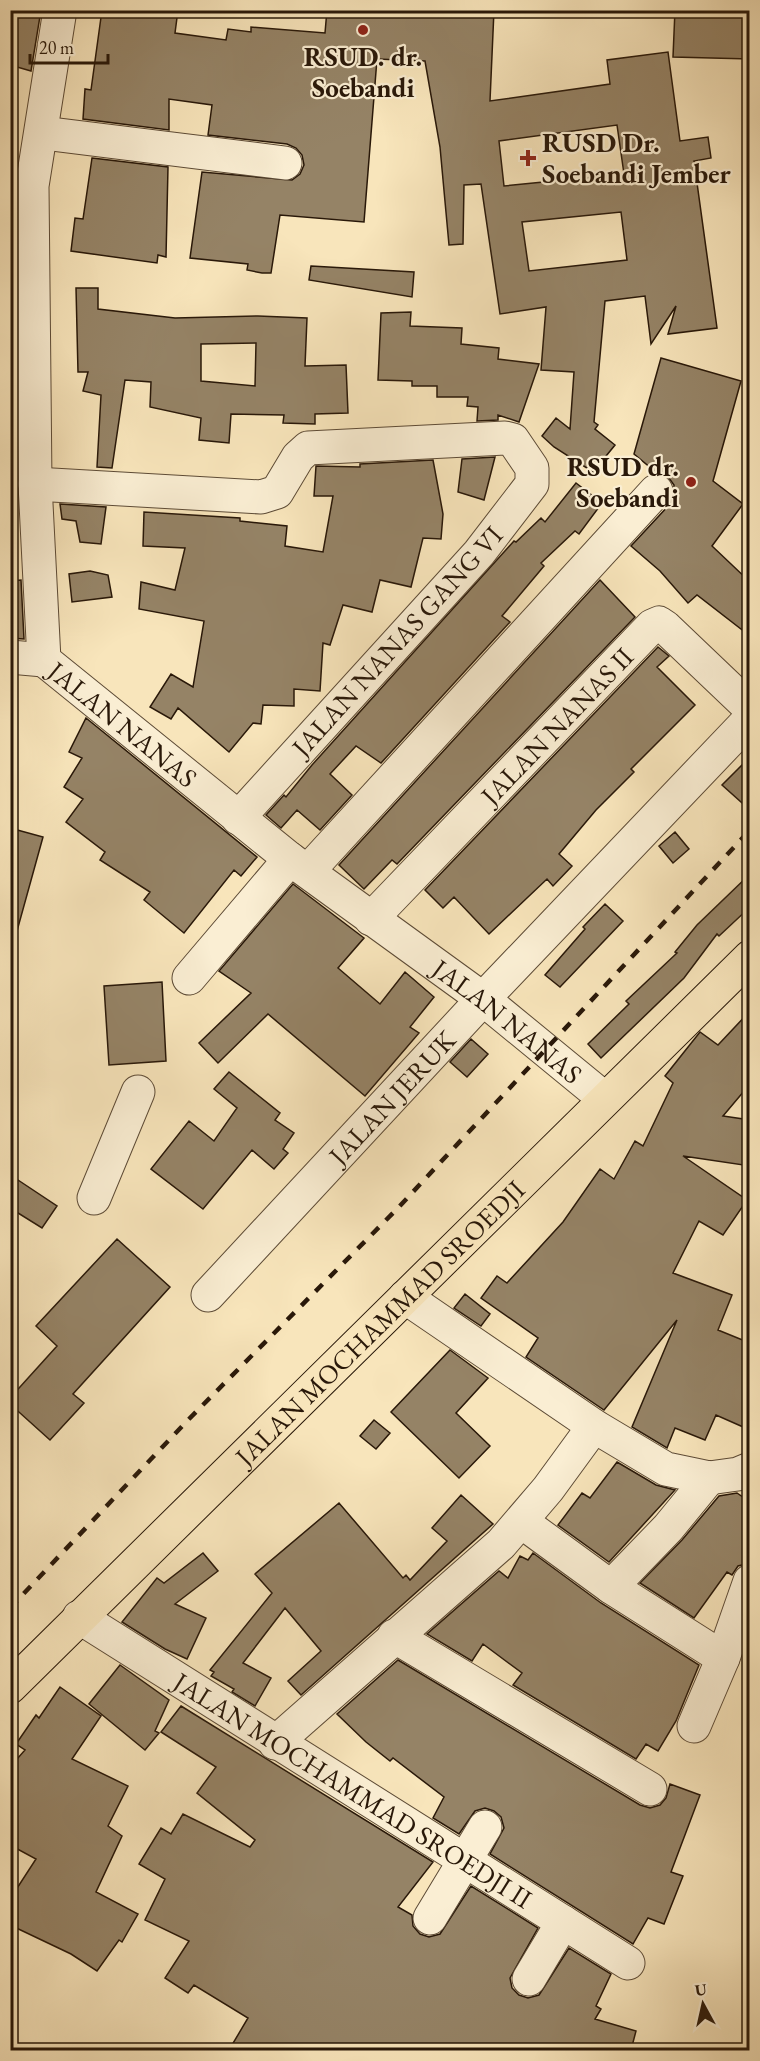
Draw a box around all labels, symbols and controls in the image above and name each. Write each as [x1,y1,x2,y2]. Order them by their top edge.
marker: RSUD. dr. Soebandi [356,23,370,37]
scale bar [30,27,108,65]
text: 20 m [39,36,74,59]
place label: RSUD. dr. Soebandi [304,39,422,105]
place label: RUSD Dr. Soebandi Jember [542,125,731,191]
marker: RUSD Dr. Soebandi Jember [519,149,537,167]
place label: RSUD dr. Soebandi [567,449,679,515]
marker: RSUD dr. Soebandi [684,475,698,489]
street label: JALAN NANAS GANG VI [283,518,510,765]
street label: JALAN NANAS II [471,639,640,813]
street label: JALAN NANAS [40,652,205,795]
street label: JALAN NANAS [424,949,590,1091]
street label: JALAN JERUK [319,1022,463,1173]
street label: JALAN MOCHAMMAD SROEDJI [226,1172,532,1474]
street label: JALAN MOCHAMMAD SROEDJI II [166,1663,539,1916]
north arrow [673,1974,733,2034]
text: U [694,1978,708,2001]

